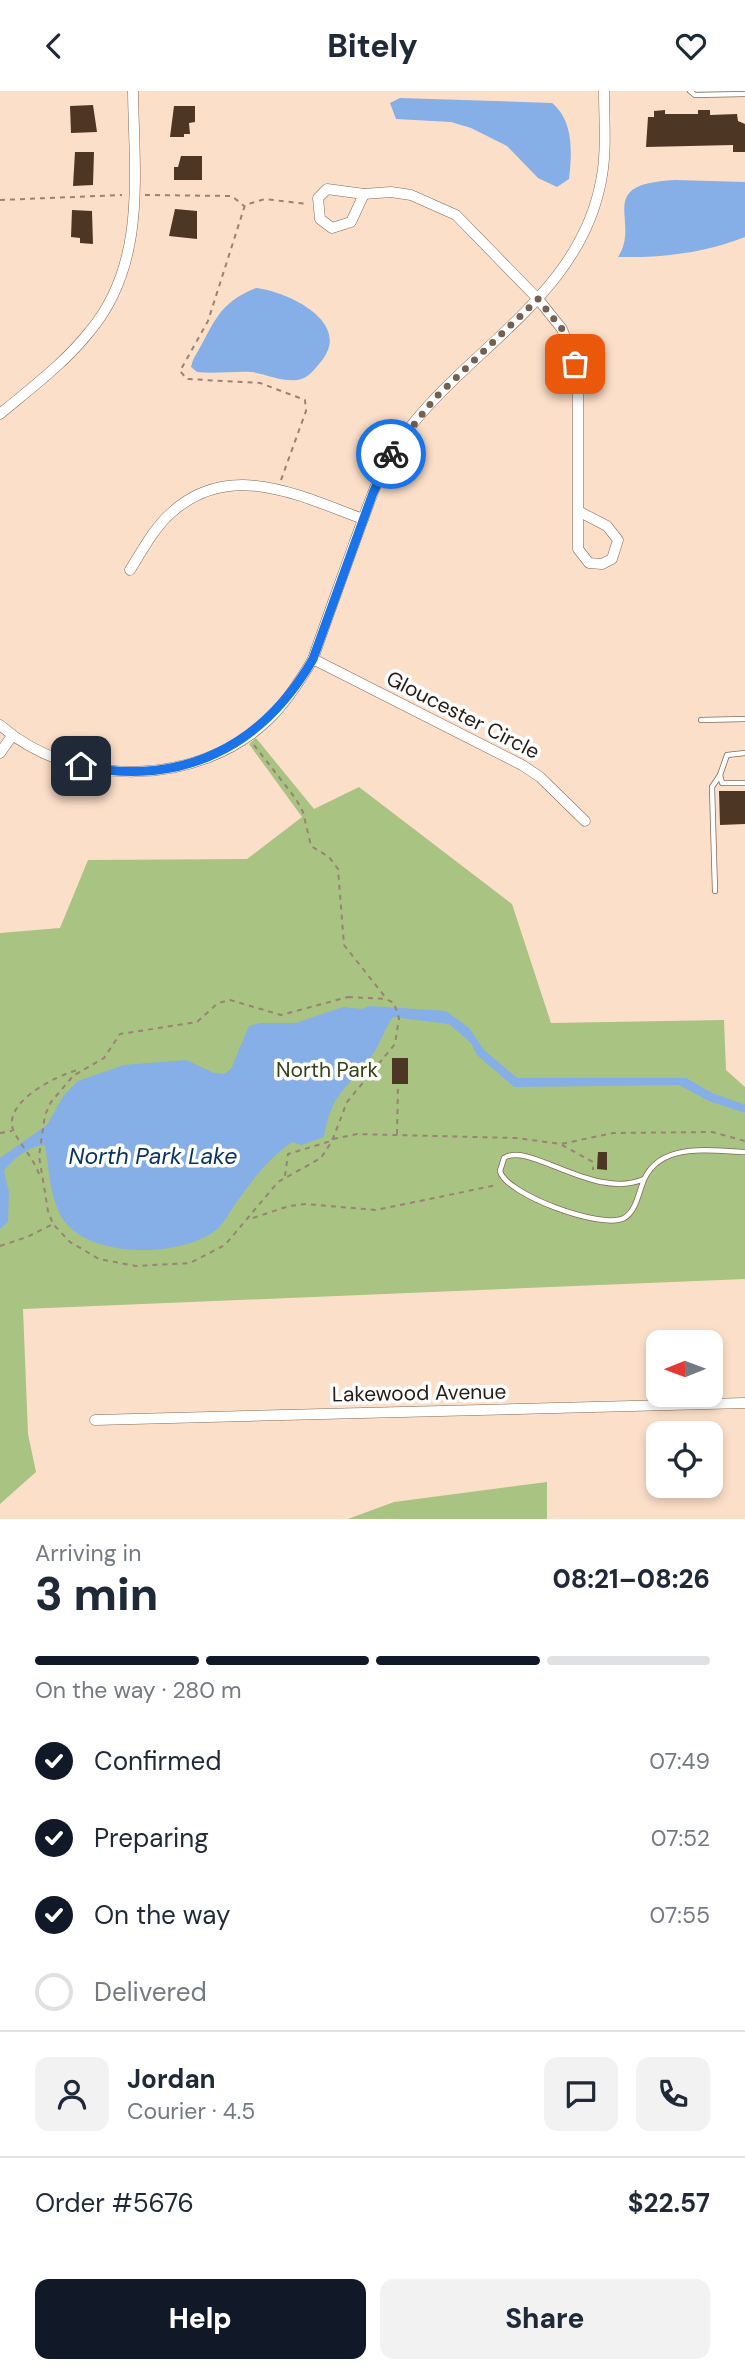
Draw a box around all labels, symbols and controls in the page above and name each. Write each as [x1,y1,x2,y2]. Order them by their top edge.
text: Bitely [327,25,418,67]
icon: back [35,27,73,65]
icon: heart [672,27,710,65]
pin [545,334,605,394]
icon: bag [556,345,594,383]
courier [356,419,426,489]
icon: bike [372,435,410,473]
street label: Gloucester Circle [382,664,544,766]
pin [51,736,111,796]
icon: home [62,747,100,785]
park label: North Park [276,1056,378,1084]
water label: North Park Lake [69,1141,237,1171]
north arrow [646,1330,723,1407]
map controls [646,1330,723,1498]
street label: Lakewood Avenue [332,1377,507,1409]
button: locate [646,1421,723,1498]
text: Arriving in [35,1538,141,1568]
text: 08:21–08:26 [552,1562,710,1596]
text: 3 min [35,1564,158,1624]
text: On the way · 280 m [35,1675,242,1705]
icon: check [35,1742,73,1780]
text: Confirmed [94,1744,221,1778]
text: 07:49 [649,1746,710,1776]
icon: check [35,1819,73,1857]
text: Preparing [94,1821,209,1855]
text: 07:52 [651,1823,710,1853]
icon: check [35,1896,73,1934]
text: On the way [94,1898,230,1932]
text: 07:55 [650,1900,710,1930]
text: Delivered [94,1975,207,2009]
button: person [35,2057,109,2131]
button: chat [544,2057,618,2131]
button: phone [636,2057,710,2131]
text: Jordan [127,2062,216,2096]
text: Courier · 4.5 [127,2096,255,2126]
text: Order #5676 [35,2186,194,2220]
text: $22.57 [628,2186,710,2220]
button: Help [35,2279,366,2359]
button: Share [380,2279,710,2359]

